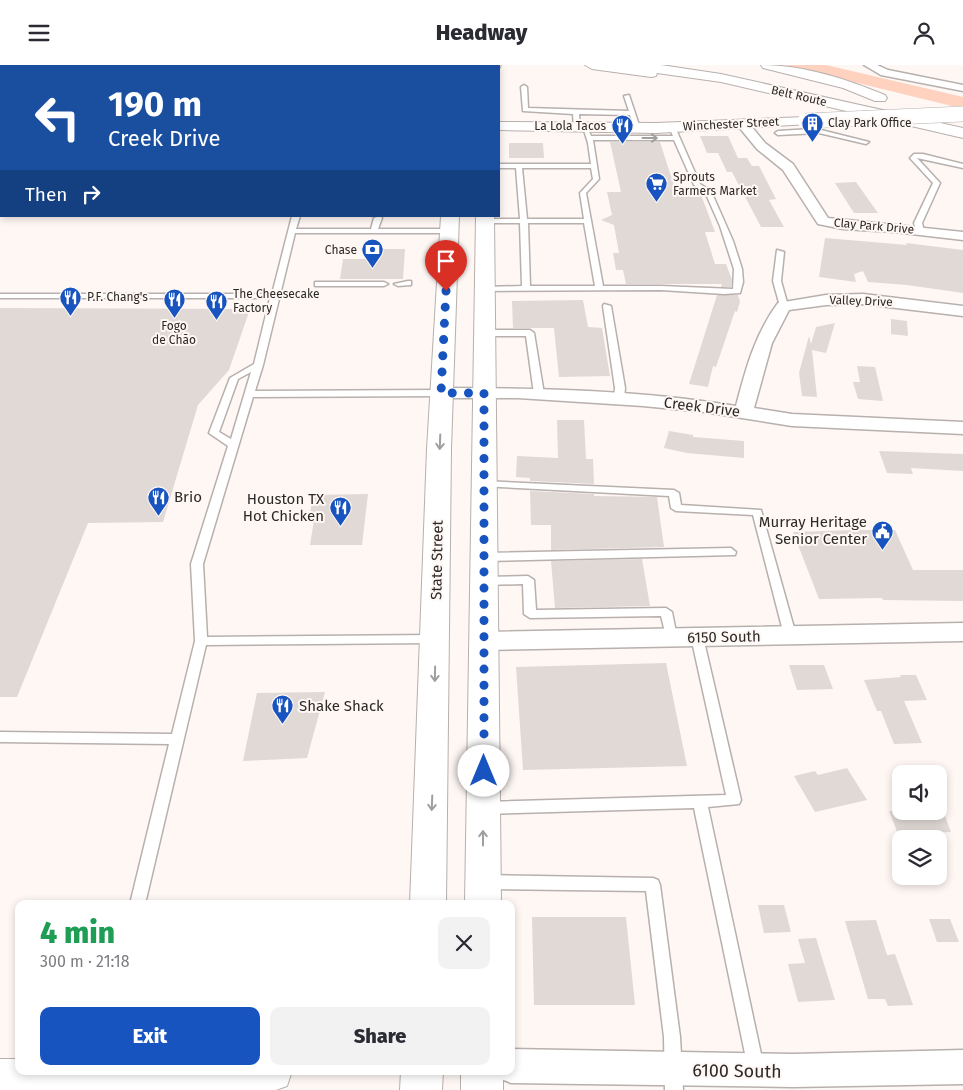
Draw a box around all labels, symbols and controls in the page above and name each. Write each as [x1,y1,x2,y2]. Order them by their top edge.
icon: menu [25,19,53,47]
text: Headway [436,19,527,46]
icon: person [910,19,938,47]
text: 190 m [108,83,202,125]
street label: Belt Route [770,83,828,109]
icon: left [25,85,90,150]
building icon: Clay Park Office [800,111,824,142]
restaurant icon: La Lola Tacos [610,114,634,145]
street label: Winchester Street [683,114,780,134]
place label: Clay Park Office [828,116,912,130]
place label: La Lola Tacos [534,119,606,133]
text: Creek Drive [108,125,221,152]
one-way arrow [642,133,658,143]
place label: Sprouts Farmers Market [673,170,757,198]
supermarket icon: Sprouts Farmers Market [645,172,669,203]
icon: right [77,180,105,208]
text: Then [25,183,67,206]
street label: Clay Park Drive [833,216,915,236]
bank icon: Chase [361,238,385,269]
pin [425,240,467,291]
place label: Chase [325,243,357,257]
icon: arrive [432,247,460,275]
restaurant icon: P.F. Chang's [59,285,83,316]
restaurant icon: Fogo de Chão [162,287,186,318]
place label: The Cheesecake Factory [233,287,320,315]
restaurant icon: The Cheesecake Factory [205,289,229,320]
place label: P.F. Chang's [87,290,148,304]
street label: Valley Drive [829,293,893,309]
place label: Fogo de Chão [152,319,196,347]
street label: Creek Drive [663,393,741,421]
one-way arrow [435,434,444,450]
restaurant icon: Brio [146,485,170,516]
place label: Brio [174,488,202,506]
place label: Houston TX Hot Chicken [243,490,325,525]
restaurant icon: Houston TX Hot Chicken [328,496,352,527]
place label: Murray Heritage Senior Center [759,513,867,548]
street label: State Street [427,519,447,600]
public building icon: Murray Heritage Senior Center [871,519,895,550]
street label: 6150 South [687,627,761,647]
one-way arrow [430,666,440,682]
restaurant icon: Shake Shack [271,694,295,725]
place label: Shake Shack [299,697,384,715]
position arrow [457,744,509,796]
map controls [892,765,947,885]
button: sound [892,765,947,820]
one-way arrow [427,794,436,810]
one-way arrow [478,830,488,846]
button: layers [892,830,947,885]
text: 4 min [40,915,115,951]
button: close [438,917,490,969]
text: 300 m · 21:18 [40,952,130,971]
button: Exit [40,1007,260,1065]
button: Share [270,1007,490,1065]
street label: 6100 South [692,1059,782,1083]

